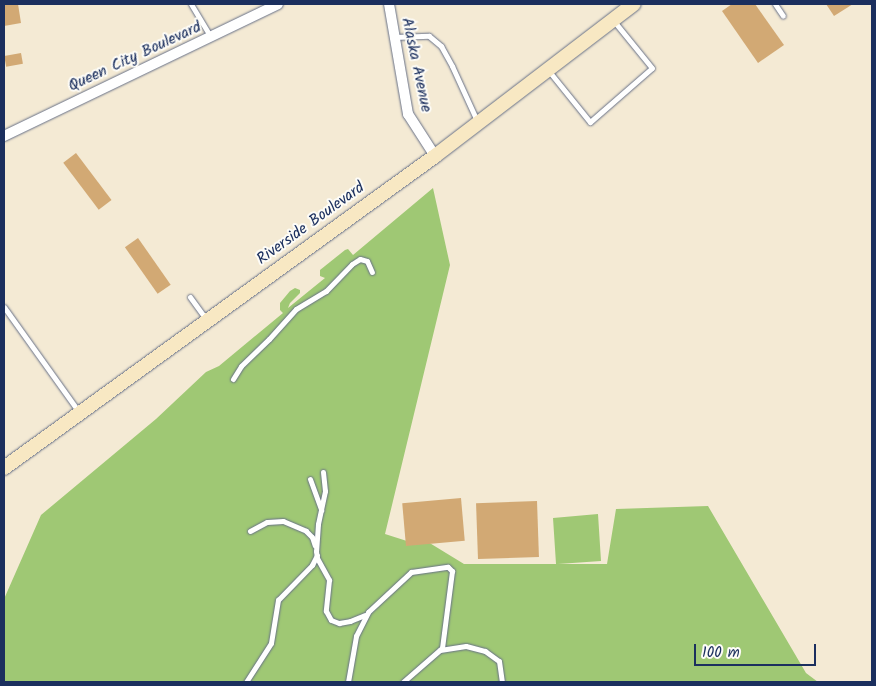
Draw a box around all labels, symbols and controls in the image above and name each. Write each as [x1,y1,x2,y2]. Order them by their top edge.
street label: Alaska Avenue [397,16,435,114]
street label: Queen City Boulevard [65,18,205,96]
street label: Riverside Boulevard [253,178,369,270]
scale bar [696,634,818,666]
text: 100 m [702,641,740,665]

